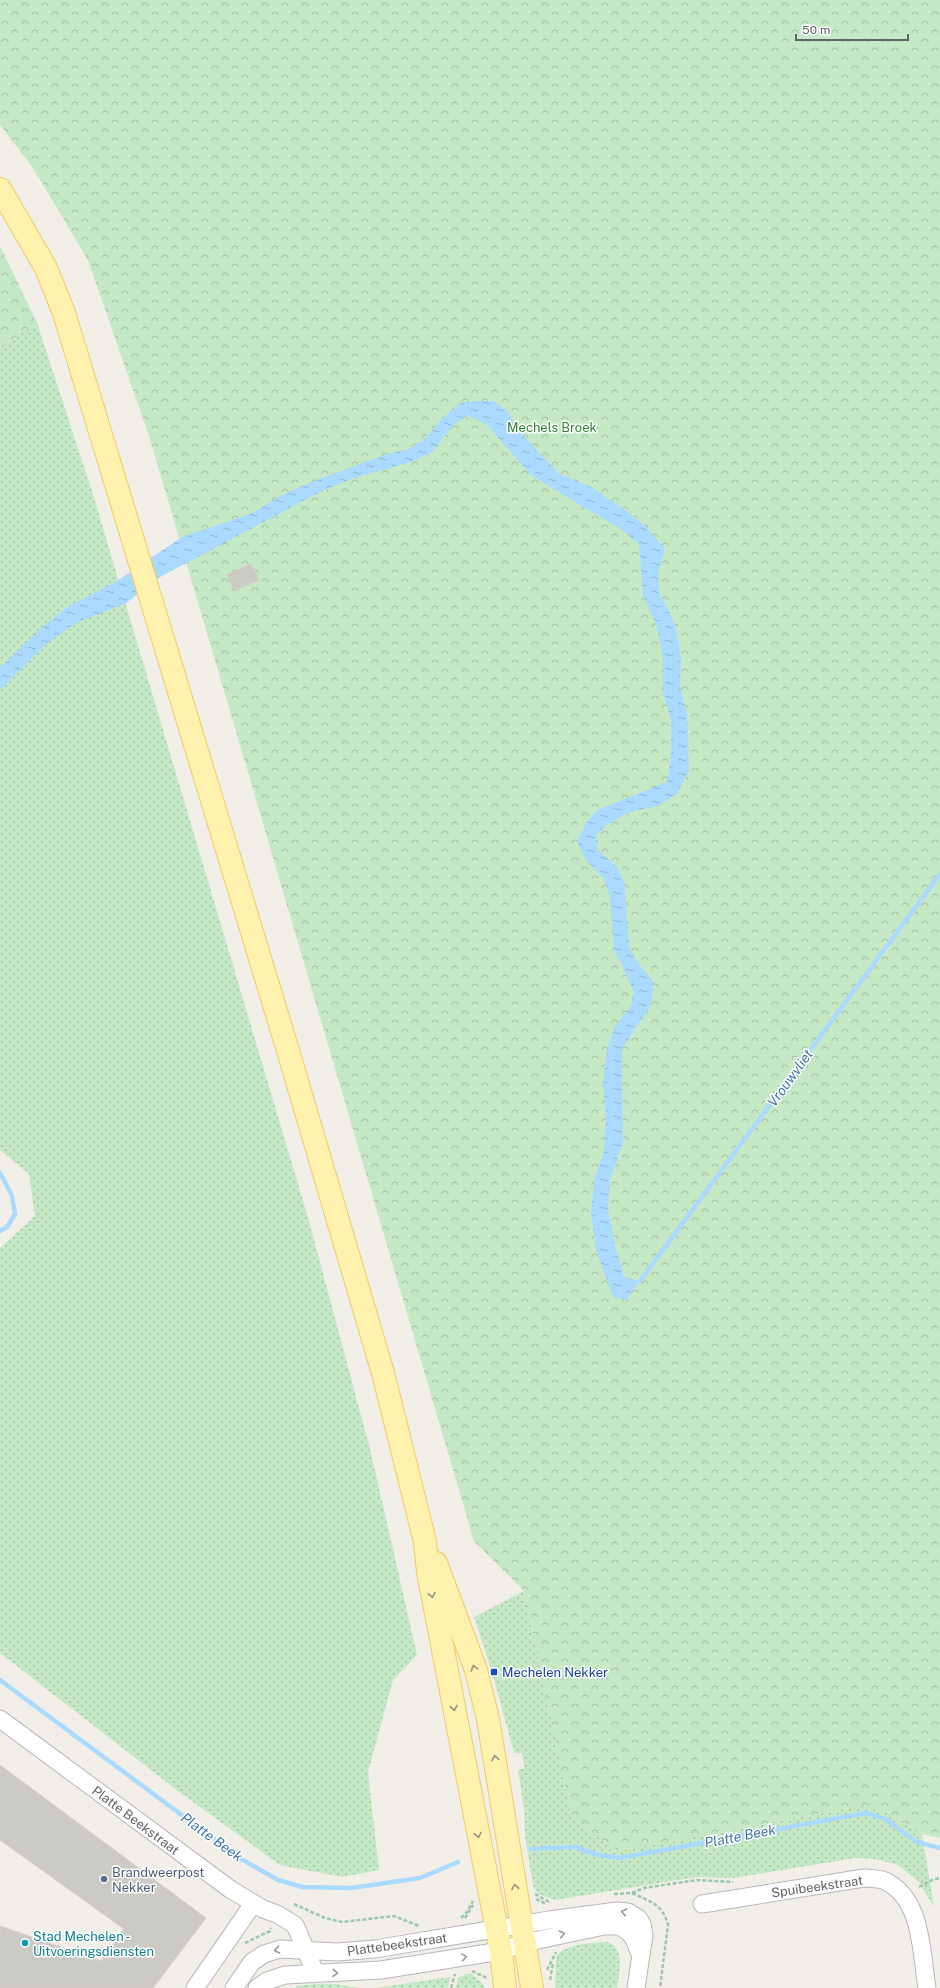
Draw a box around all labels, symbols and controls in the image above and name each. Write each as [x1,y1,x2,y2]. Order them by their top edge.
scale bar [796,16,908,42]
text: 50 m [802,23,830,37]
park label: Mechels Broek [507,420,597,435]
water label: Vrouwvliet [764,1046,817,1110]
one-way arrow [428,1592,436,1598]
one-way arrow [471,1664,479,1671]
place label: Mechelen Nekker [502,1665,608,1680]
marker: Mechelen Nekker [489,1667,499,1677]
one-way arrow [449,1705,458,1711]
one-way arrow [491,1755,500,1762]
street label: Platte Beekstraat [89,1783,182,1858]
water label: Platte Beek [178,1809,246,1865]
water label: Platte Beek [703,1821,777,1851]
one-way arrow [474,1832,482,1839]
place label: Brandweerpost Nekker [112,1865,204,1895]
street label: Spuibeekstraat [770,1873,864,1900]
marker: Brandweerpost Nekker [99,1874,109,1884]
one-way arrow [511,1884,519,1890]
one-way arrow [621,1909,627,1917]
place label: Stad Mechelen - Uitvoeringsdiensten [33,1929,154,1959]
street label: Plattebeekstraat [346,1930,448,1959]
one-way arrow [558,1930,565,1939]
marker: Stad Mechelen - Uitvoeringsdiensten [20,1938,30,1948]
one-way arrow [274,1946,281,1954]
one-way arrow [461,1953,467,1962]
one-way arrow [332,1968,338,1977]

